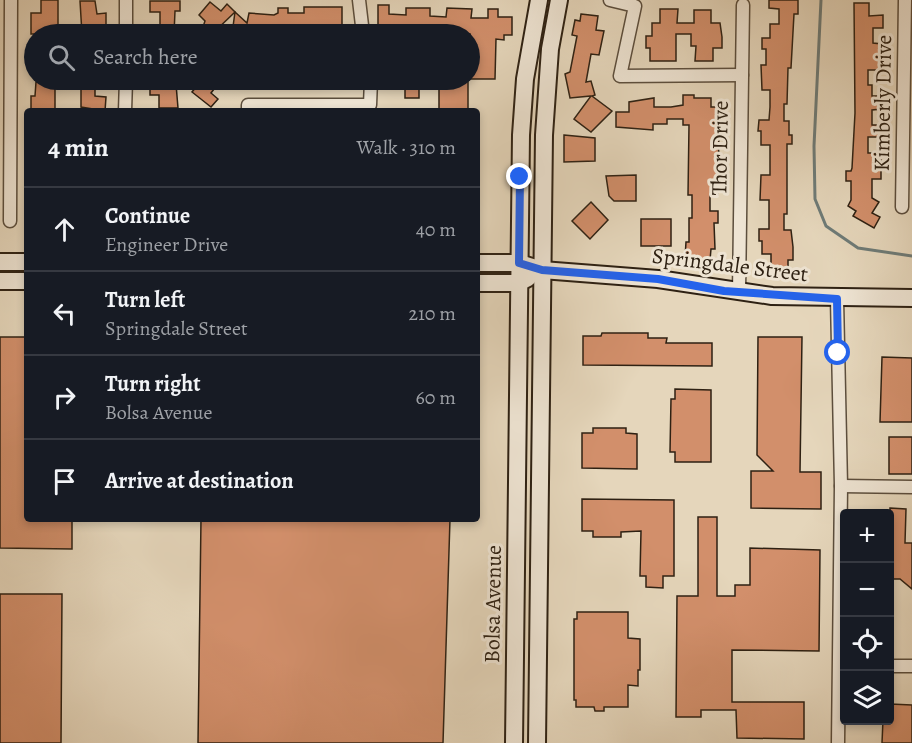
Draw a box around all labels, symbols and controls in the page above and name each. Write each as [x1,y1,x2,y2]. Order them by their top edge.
search box [24,24,480,90]
street label: Kimberly Drive [867,34,899,172]
icon: search [45,41,78,74]
text: Search here [93,42,198,72]
street label: Thor Drive [704,100,736,196]
text: 4 min [48,130,109,165]
text: Walk · 310 m [357,134,456,161]
route end [506,163,532,189]
text: Continue [105,201,190,231]
icon: ahead [48,213,81,246]
text: 40 m [416,216,456,243]
text: Engineer Drive [105,231,228,258]
street label: Springdale Street [650,241,810,289]
text: Turn left [105,285,185,315]
icon: left [48,297,81,330]
text: 210 m [408,300,456,327]
text: Springdale Street [105,315,247,342]
route start [824,339,850,365]
text: Turn right [105,369,201,399]
icon: right [48,381,81,414]
text: 60 m [416,384,456,411]
text: Bolsa Avenue [105,399,212,426]
icon: arrive [48,465,81,498]
text: Arrive at destination [105,466,294,496]
map controls [840,509,894,725]
button: + [840,509,894,563]
street label: Bolsa Avenue [477,545,509,663]
button: − [840,563,894,617]
button: locate [840,617,894,671]
button: layers [840,671,894,725]

